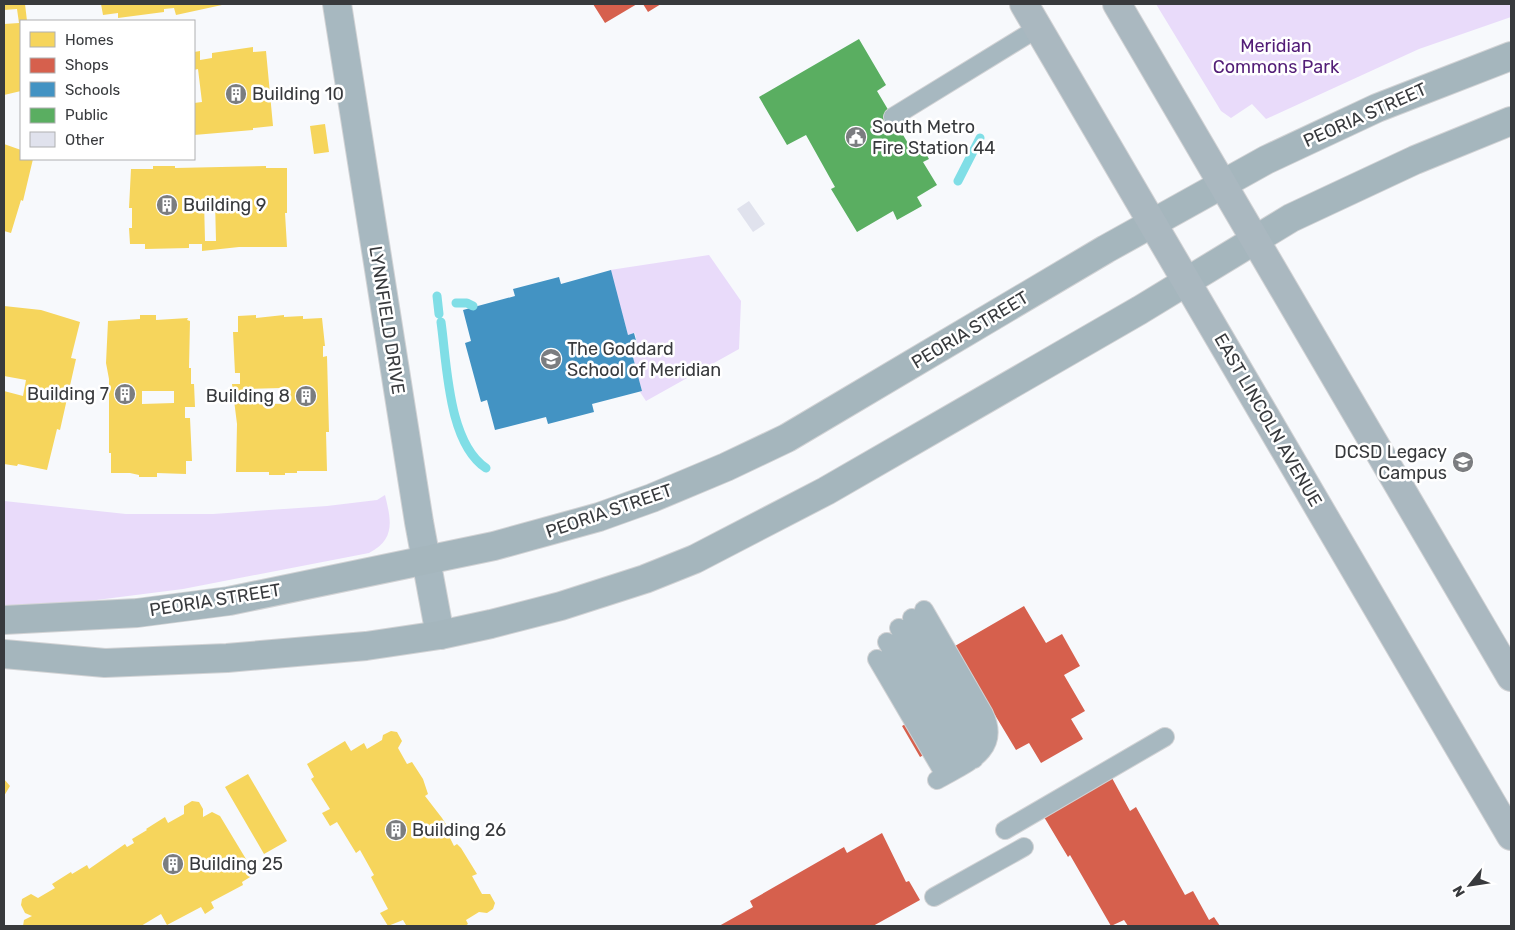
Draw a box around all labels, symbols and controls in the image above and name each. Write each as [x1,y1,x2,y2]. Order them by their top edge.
legend [20,20,195,160]
text: Homes [65,31,114,49]
park label: Meridian Commons Park [1213,35,1340,78]
text: Shops [65,56,109,74]
street label: PEORIA STREET [1300,78,1430,152]
text: Schools [65,81,121,99]
building icon: Building 10 [224,82,248,106]
place label: Building 10 [252,83,344,105]
text: Public [65,106,108,124]
place label: South Metro Fire Station 44 [872,116,996,159]
public building icon: South Metro Fire Station 44 [844,125,868,149]
text: Other [65,131,105,149]
building icon: Building 9 [155,193,179,217]
place label: Building 9 [183,194,266,216]
street label: LYNNFIELD DRIVE [364,244,410,396]
street label: PEORIA STREET [907,286,1033,374]
street label: EAST LINCOLN AVENUE [1209,329,1327,511]
place label: The Goddard School of Meridian [567,338,721,381]
school or university icon: The Goddard School of Meridian [539,347,563,371]
building icon: Building 7 [113,382,137,406]
place label: Building 7 [27,383,109,405]
building icon: Building 8 [294,384,318,408]
place label: Building 8 [206,385,290,407]
place label: DCSD Legacy Campus [1334,441,1447,484]
school or university icon: DCSD Legacy Campus [1451,450,1475,474]
street label: PEORIA STREET [543,479,675,543]
street label: PEORIA STREET [148,579,282,621]
building icon: Building 26 [384,818,408,842]
place label: Building 26 [412,819,506,841]
building icon: Building 25 [161,852,185,876]
place label: Building 25 [189,853,283,875]
north arrow [1445,860,1495,910]
text: N [1449,883,1469,900]

